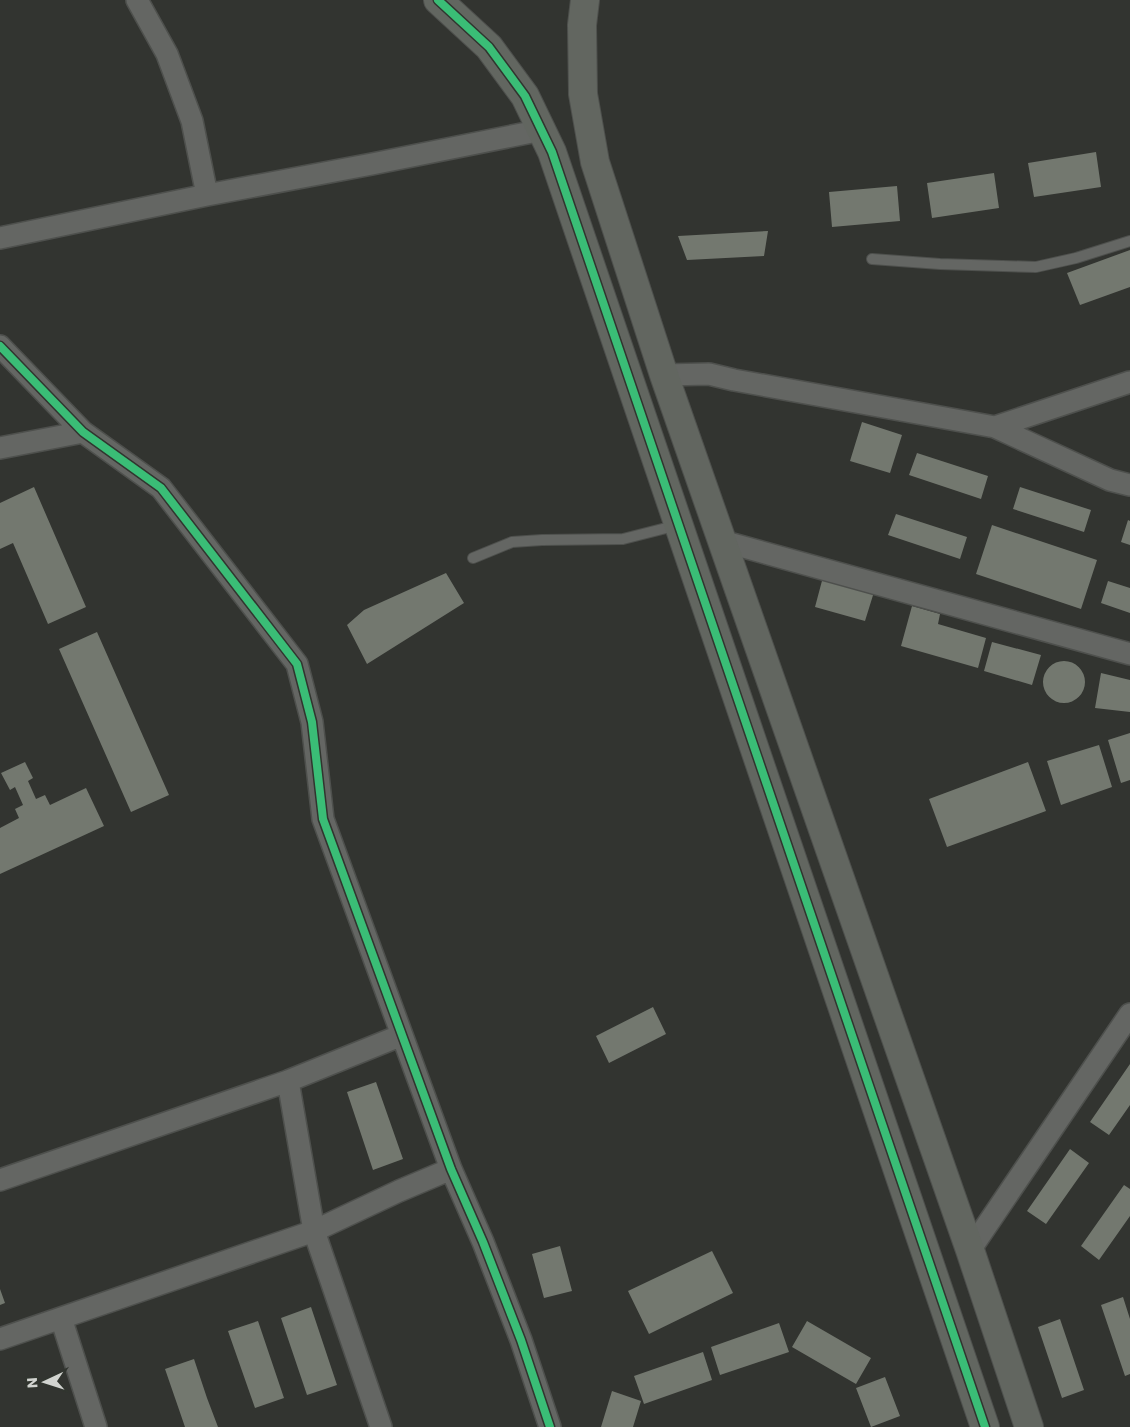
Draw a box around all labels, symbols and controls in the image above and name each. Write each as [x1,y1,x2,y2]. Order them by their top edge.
north arrow [20,1357,70,1407]
text: N [22,1377,42,1389]

